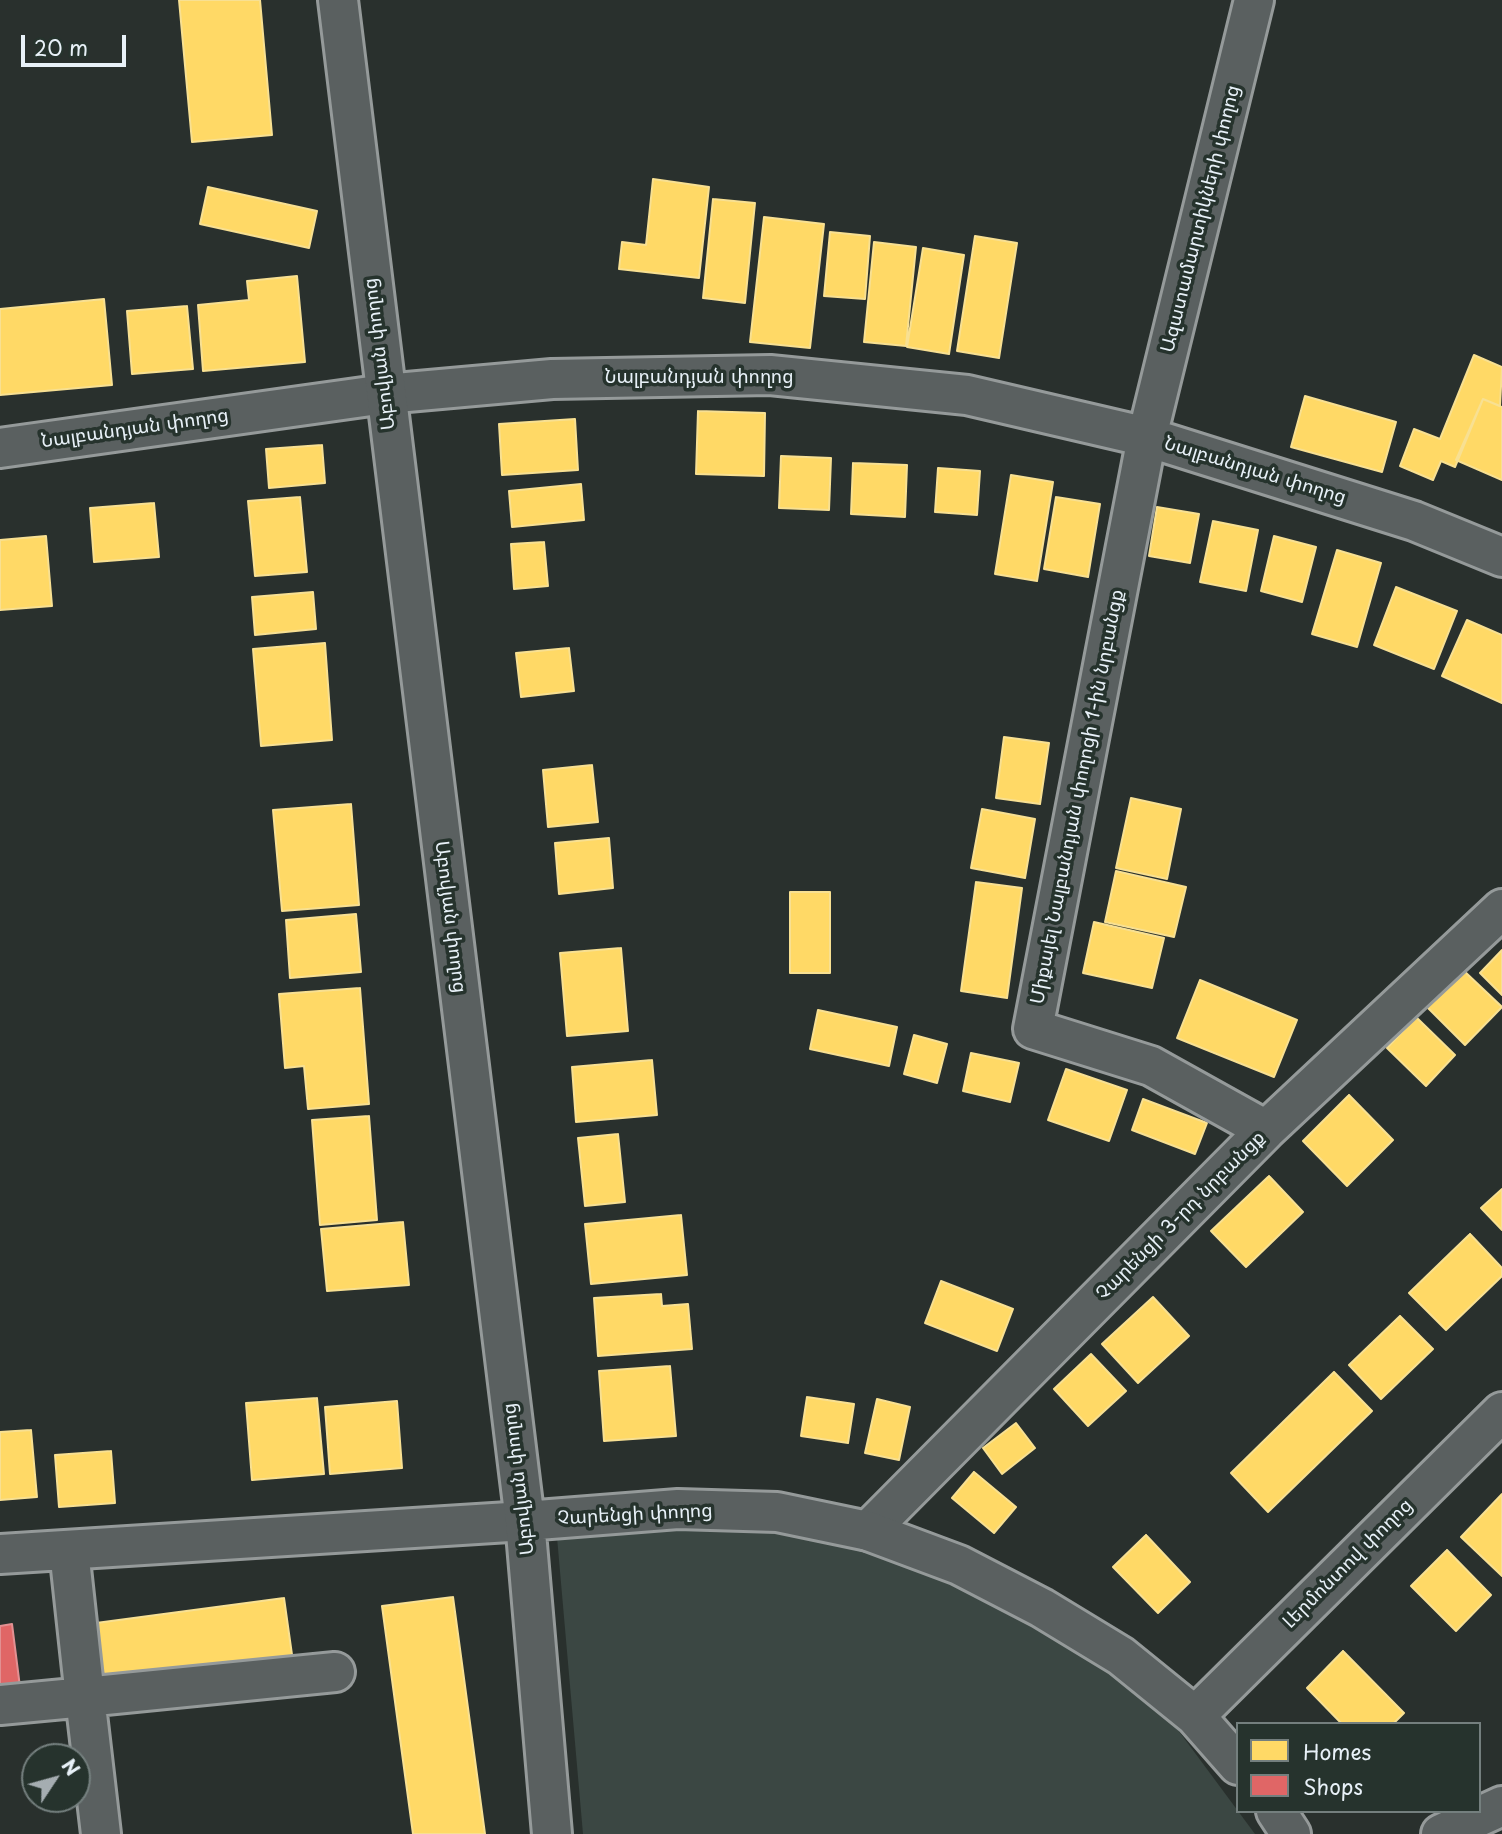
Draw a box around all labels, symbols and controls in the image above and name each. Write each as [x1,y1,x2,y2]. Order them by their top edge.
scale bar [24,21,130,65]
text: 20 m [34,31,88,63]
street label: Ազատամարտիկների փողոց [1157,83,1245,355]
street label: Աբովյան փողոց [359,277,401,431]
street label: Նալբանդյան փողոց [604,367,794,389]
street label: Նալբանդյան փողոց [40,405,230,453]
street label: Նալբանդյան փողոց [1161,432,1349,510]
street label: Միքայել Նալբանդյան փողոցի 1-ին նրբանցք [1027,588,1129,1006]
street label: Աբովյան փողոց [429,840,471,994]
street label: Չարենցի 3-րդ նրբանցք [1092,1127,1270,1305]
street label: Աբովյան փողոց [498,1402,540,1556]
street label: Լերմոնտով փողոց [1278,1494,1418,1634]
street label: Չարենցի փողոց [557,1500,713,1530]
legend [1236,1722,1481,1813]
text: Homes [1303,1735,1371,1767]
north arrow [21,1743,91,1813]
text: N [56,1753,87,1781]
text: Shops [1303,1770,1363,1802]

